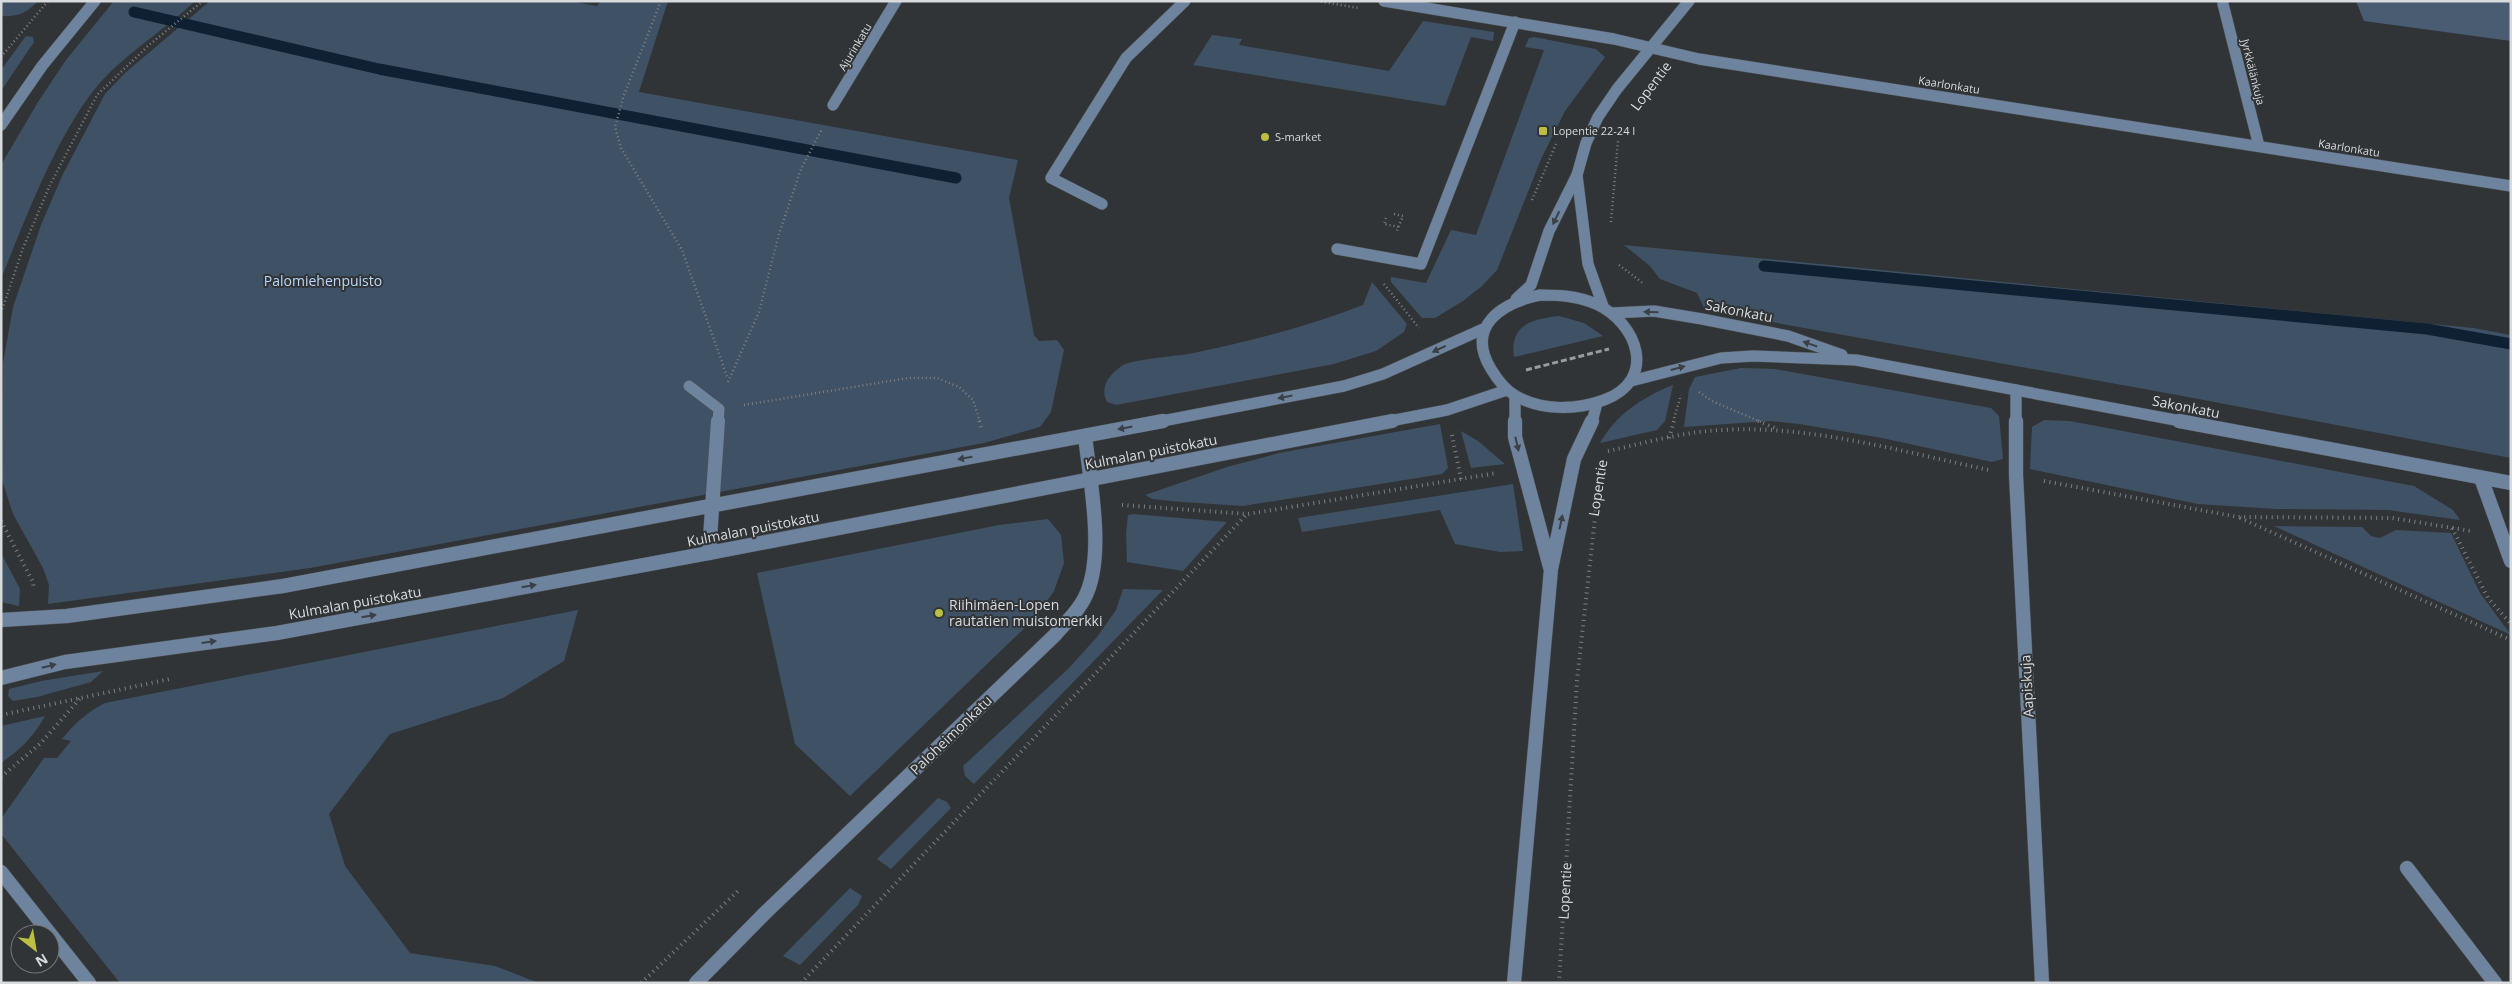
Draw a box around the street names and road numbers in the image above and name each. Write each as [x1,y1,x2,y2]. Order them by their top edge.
street label: Ajurinkatu [834,20,875,73]
street label: Jyrkkälänkuja [2238,36,2269,107]
street label: Lopentie [1626,57,1675,114]
street label: Kaarlonkatu [1917,72,1981,97]
street label: Kaarlonkatu [2317,135,2381,160]
street label: Sakonkatu [1704,295,1775,326]
street label: Sakonkatu [2151,391,2222,422]
street label: Kulmalan puistokatu [1083,429,1219,474]
street label: Lopentie [1584,458,1611,518]
street label: Kulmalan puistokatu [685,506,821,551]
street label: Kulmalan puistokatu [287,581,423,624]
street label: Aapiskuja [2015,654,2038,718]
street label: Paloheimonkatu [906,691,996,779]
street label: Lopentie [1554,862,1575,920]

